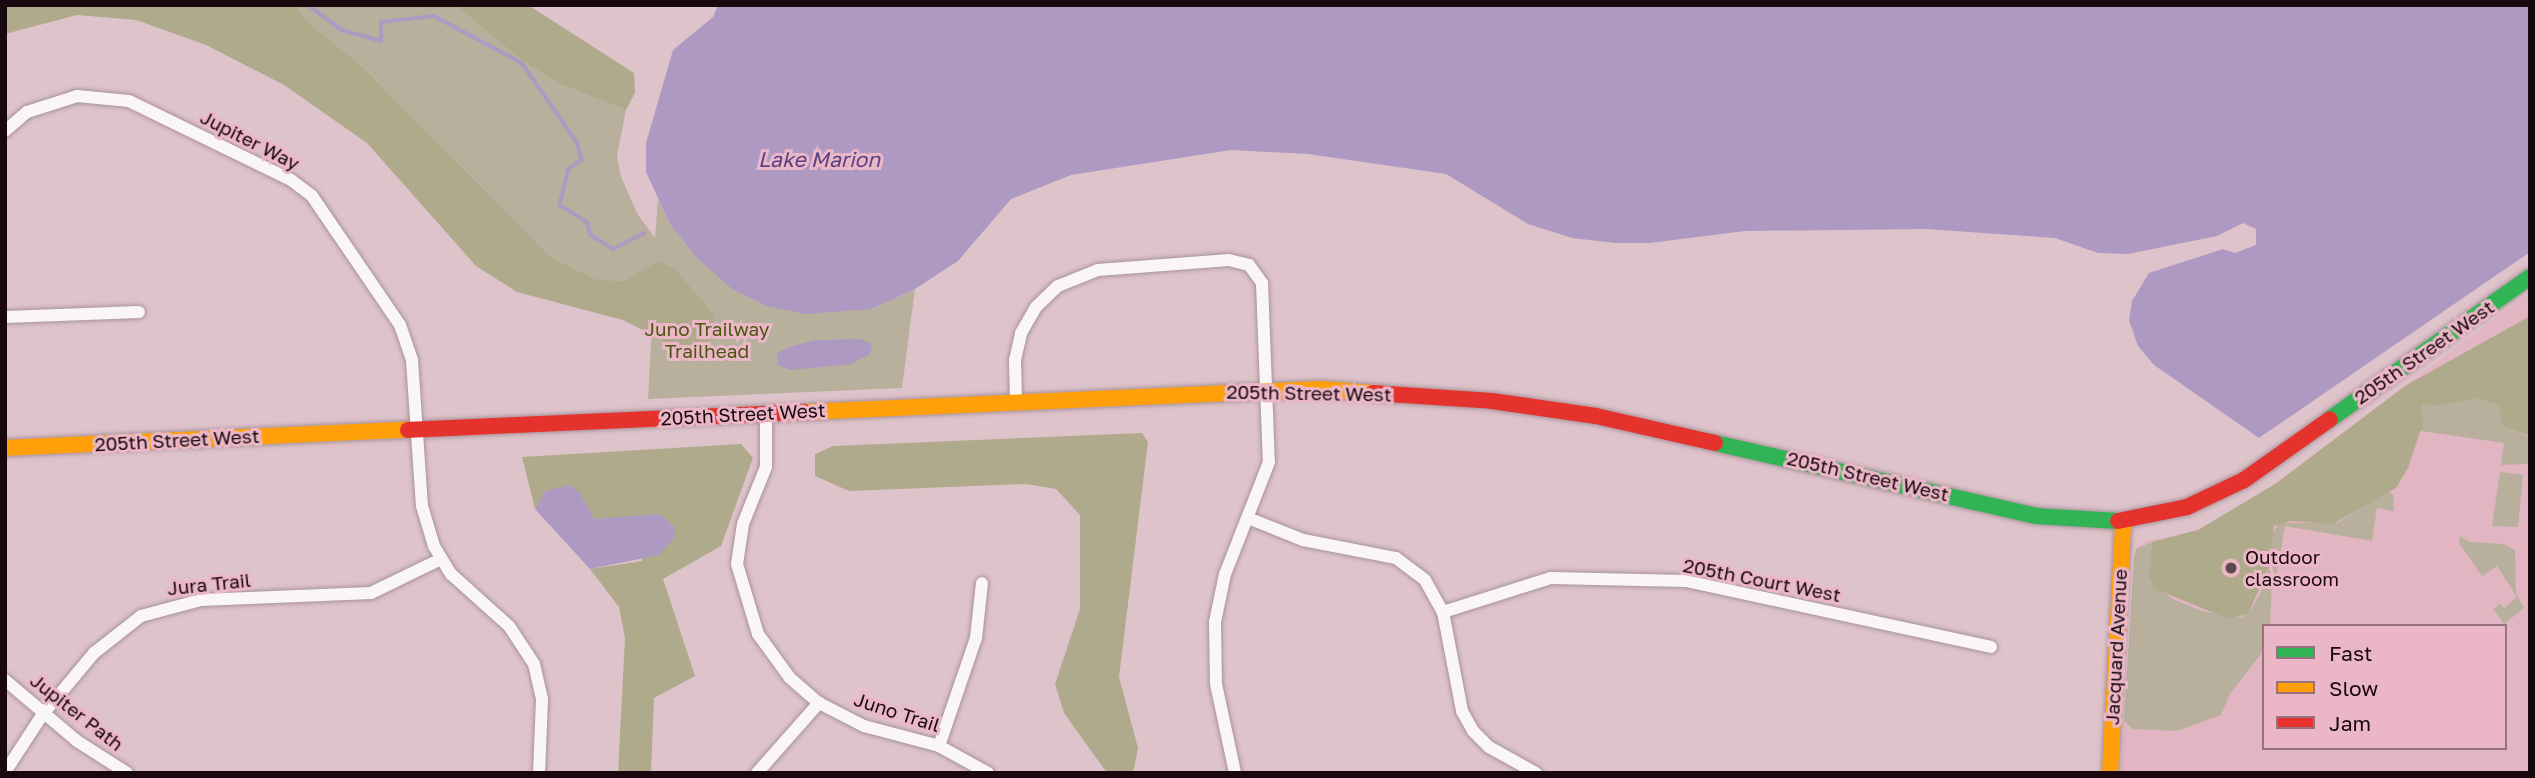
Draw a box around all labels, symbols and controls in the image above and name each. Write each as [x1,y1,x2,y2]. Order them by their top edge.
street label: Jupiter Way [197,105,303,175]
water label: Lake Marion [758,146,880,172]
street label: 205th Street West [2350,295,2498,409]
park label: Juno Trailway Trailhead [645,318,769,362]
street label: 205th Street West [1226,380,1392,406]
street label: 205th Street West [660,398,826,430]
street label: 205th Street West [94,424,260,456]
street label: 205th Street West [1785,446,1951,506]
place label: Outdoor classroom [2245,546,2339,590]
street label: 205th Court West [1681,554,1843,606]
marker: Outdoor classroom [2223,560,2239,576]
street label: Jura Trail [166,568,252,600]
street label: Jacquard Avenue [2101,568,2131,726]
legend [2262,624,2507,750]
text: Fast [2329,640,2372,666]
street label: Jupiter Path [26,669,128,755]
text: Slow [2329,675,2378,701]
street label: Juno Trail [851,687,943,737]
text: Jam [2329,710,2371,736]

